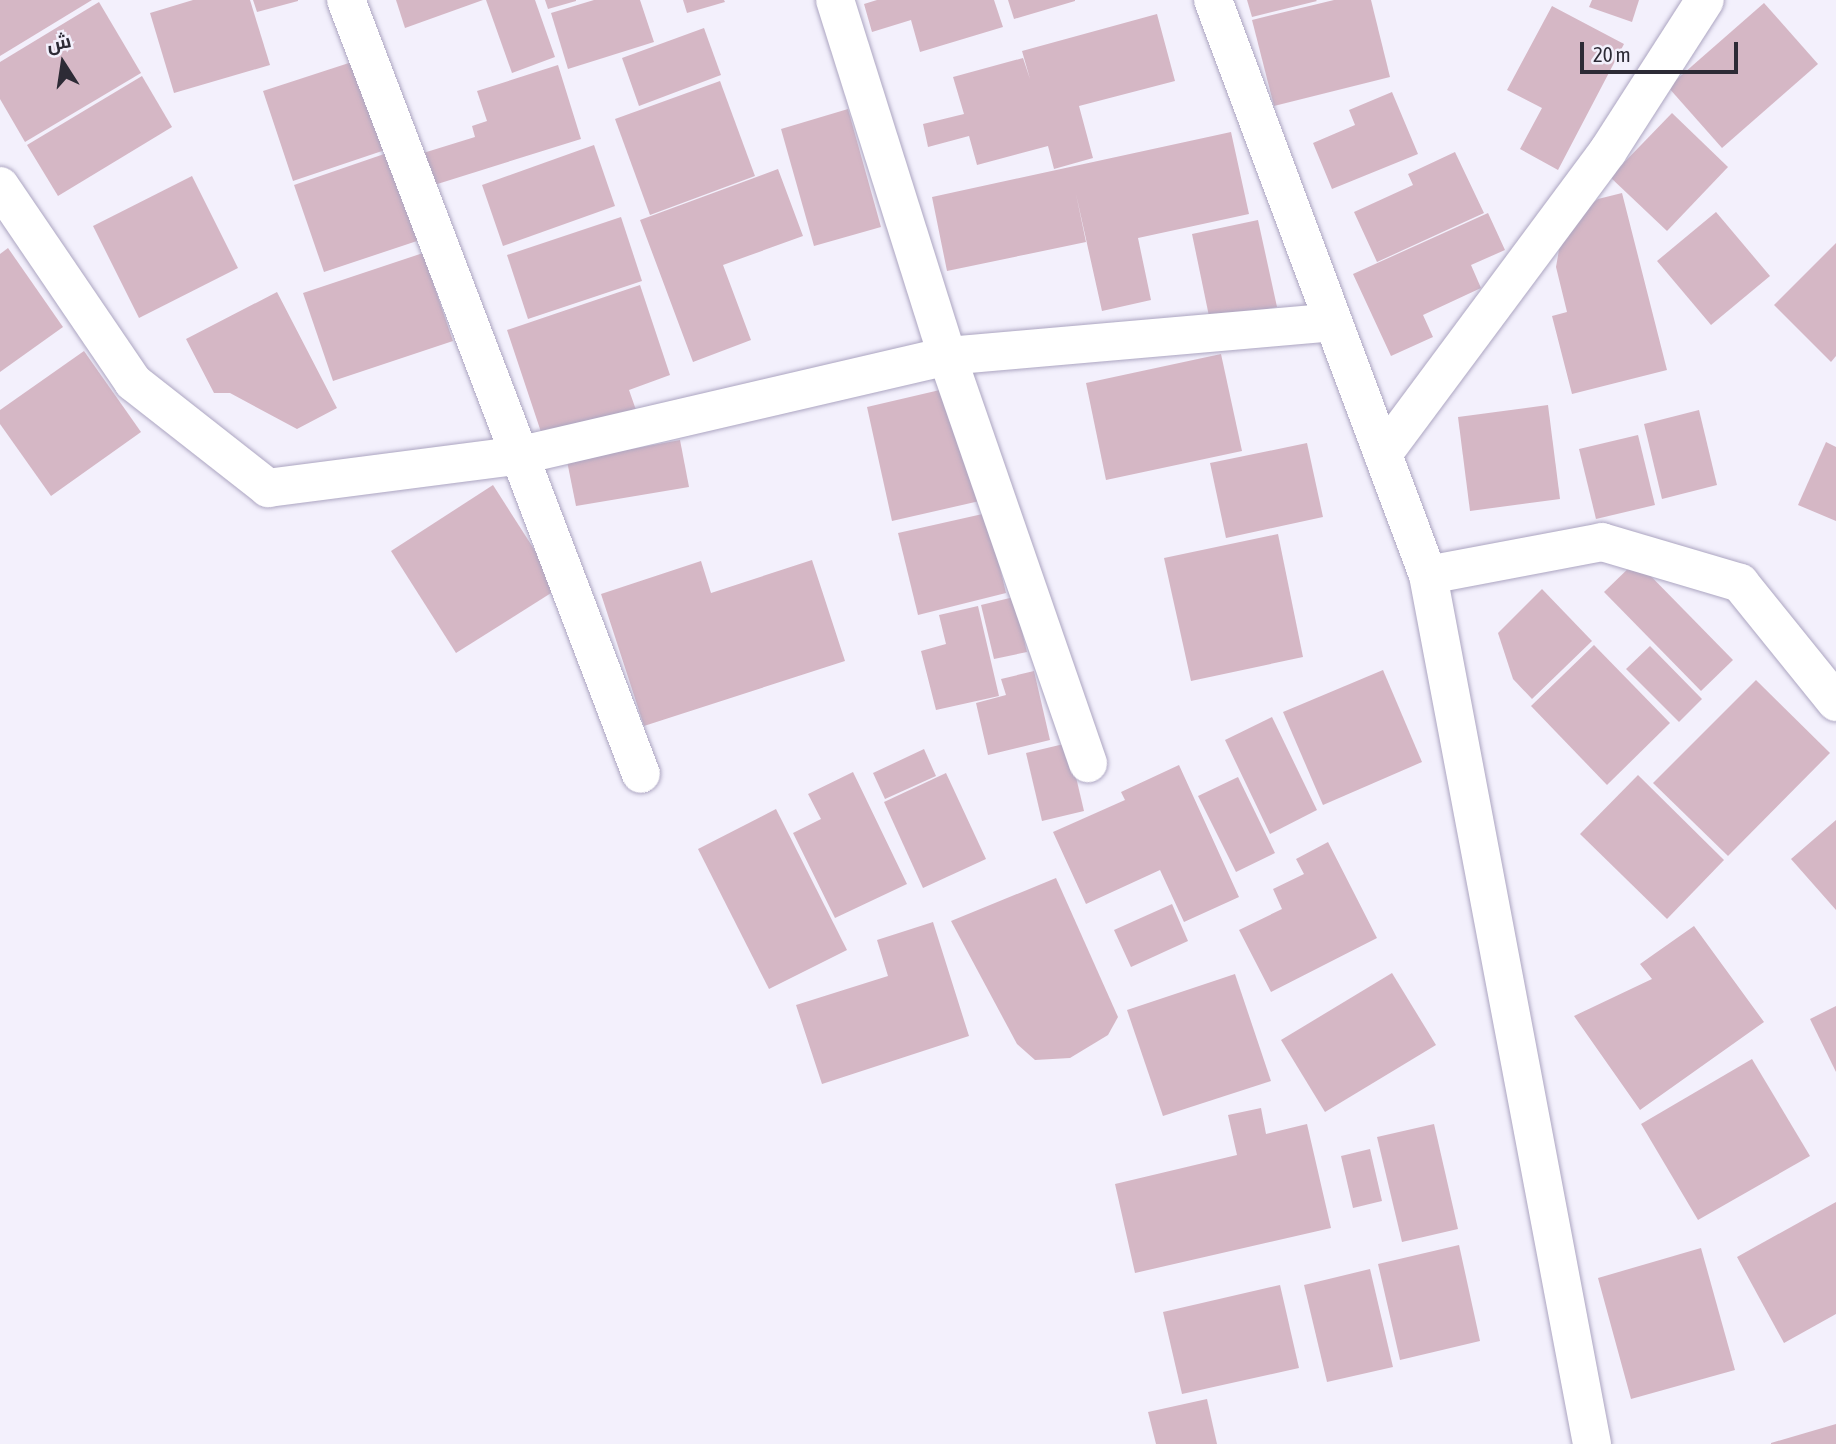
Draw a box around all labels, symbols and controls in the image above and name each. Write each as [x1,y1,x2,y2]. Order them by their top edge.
north arrow [28,28,98,98]
scale bar [1584,28,1742,72]
text: ش [44,29,73,56]
text: 20 m [1593,42,1631,66]

